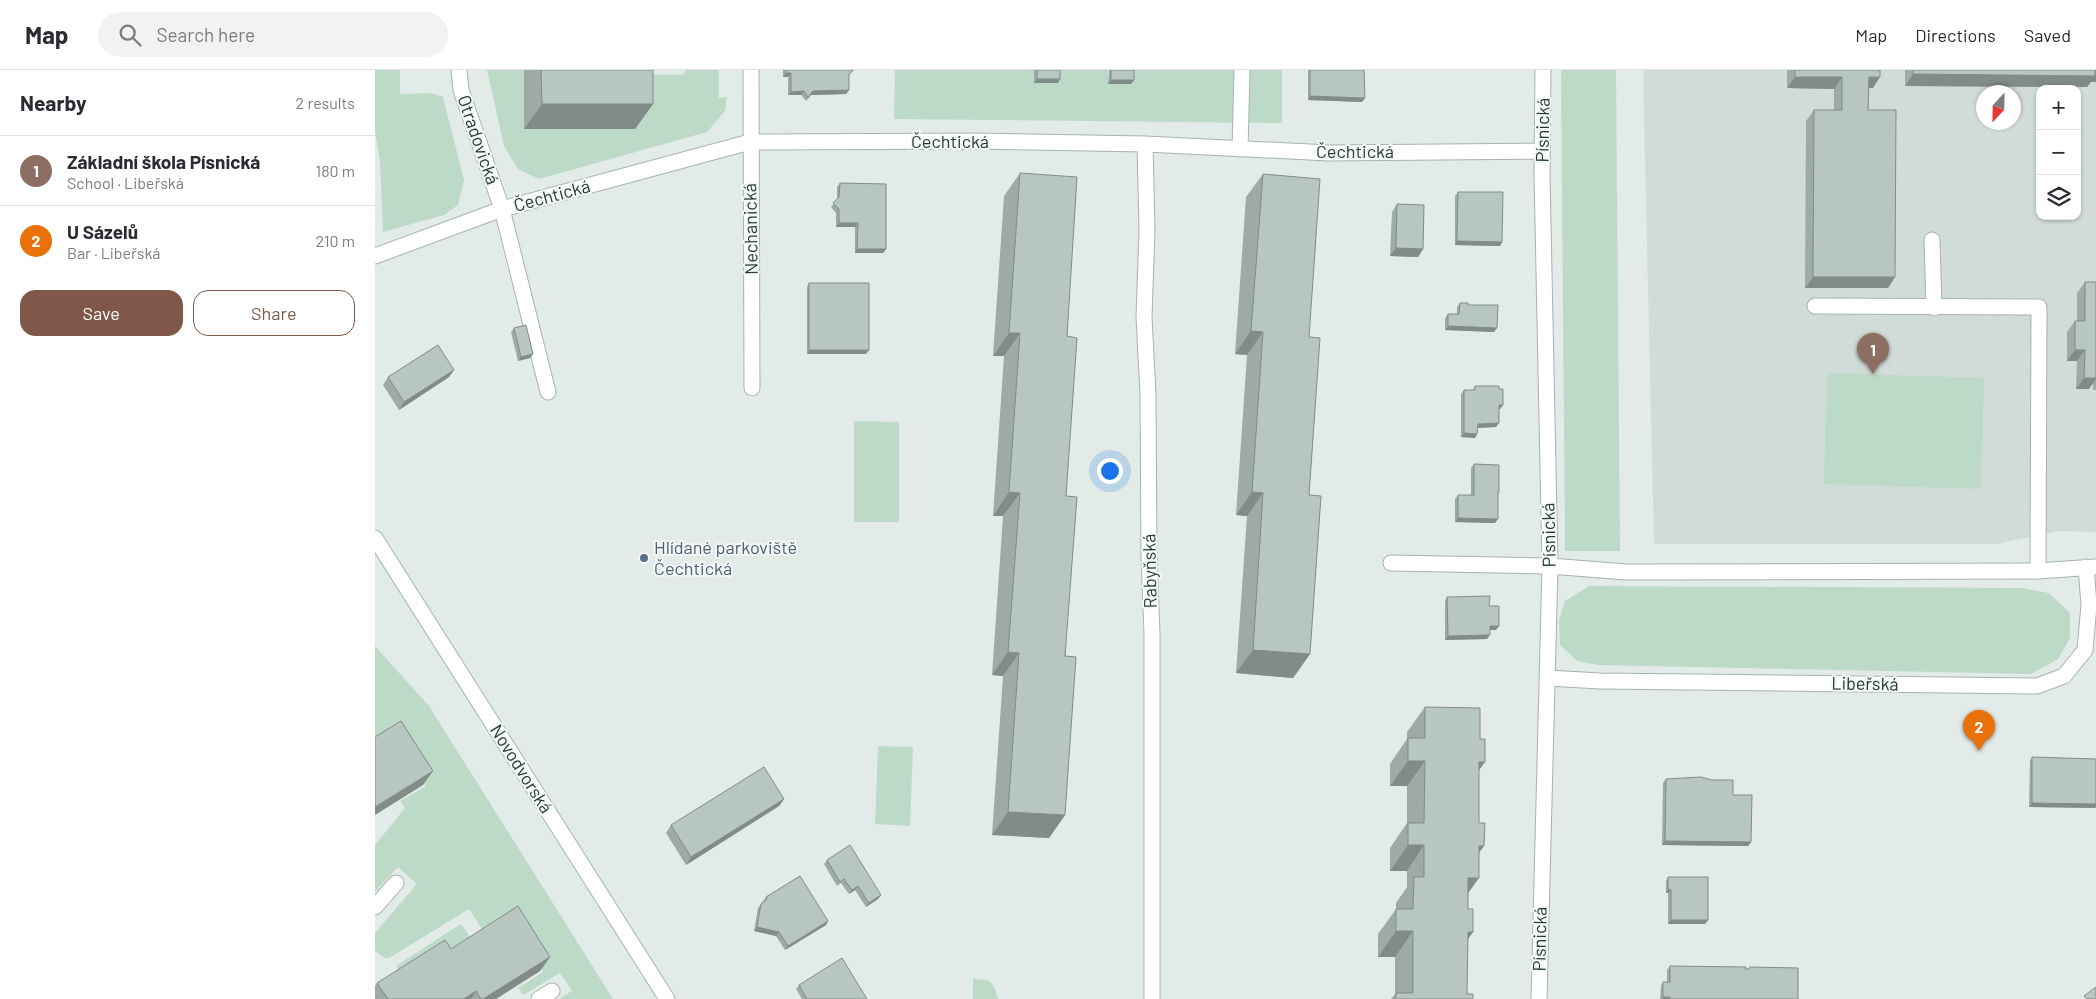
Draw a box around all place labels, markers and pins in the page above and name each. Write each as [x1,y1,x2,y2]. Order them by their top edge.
pin: 1 [1857,333,1889,374]
place label: Hlídané parkoviště Čechtická [654,536,797,579]
marker: Hlídané parkoviště Čechtická [638,552,650,564]
pin: 2 [1963,710,1995,751]

